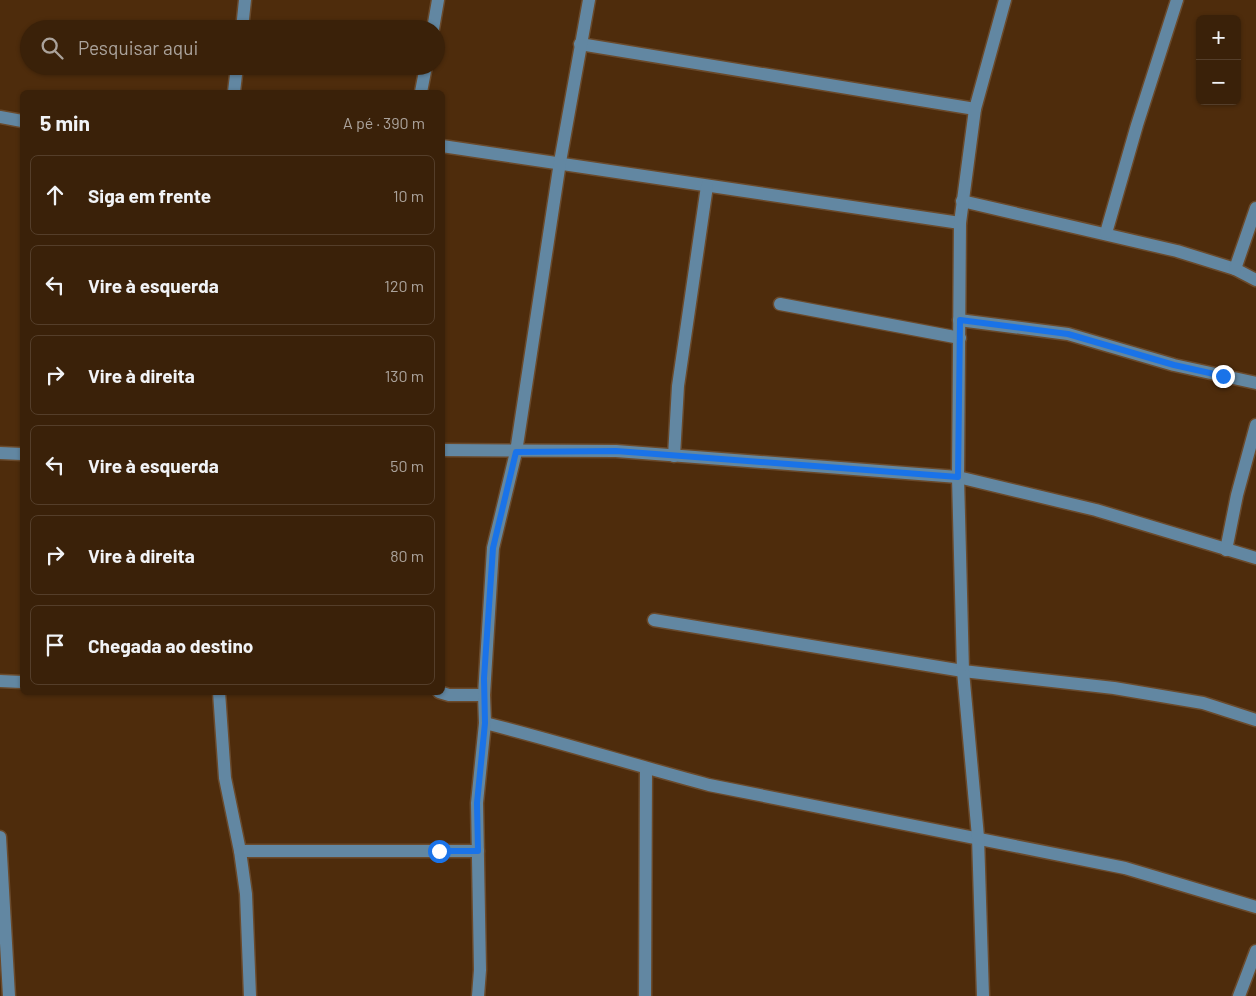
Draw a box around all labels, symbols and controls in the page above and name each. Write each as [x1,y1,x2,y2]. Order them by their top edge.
map controls [1196,15,1241,105]
button: + [1196,15,1241,60]
search box [20,20,445,75]
icon: search [38,34,66,62]
text: Pesquisar aqui [78,36,198,59]
button: − [1196,60,1241,105]
text: 5 min [40,110,90,135]
text: A pé · 390 m [343,113,425,132]
icon: ahead [41,181,69,209]
text: Siga em frente [88,184,211,207]
text: 10 m [393,186,424,205]
icon: left [41,271,69,299]
text: Vire à esquerda [88,274,219,297]
text: 120 m [384,276,424,295]
icon: right [41,361,69,389]
text: Vire à direita [88,364,195,387]
route end [1212,365,1235,388]
text: 130 m [385,366,424,385]
icon: left [41,451,69,479]
text: Vire à esquerda [88,454,219,477]
text: 50 m [390,456,424,475]
icon: right [41,541,69,569]
text: Vire à direita [88,544,195,567]
text: 80 m [390,546,424,565]
icon: arrive [41,631,69,659]
text: Chegada ao destino [88,634,253,657]
route start [428,840,451,863]

